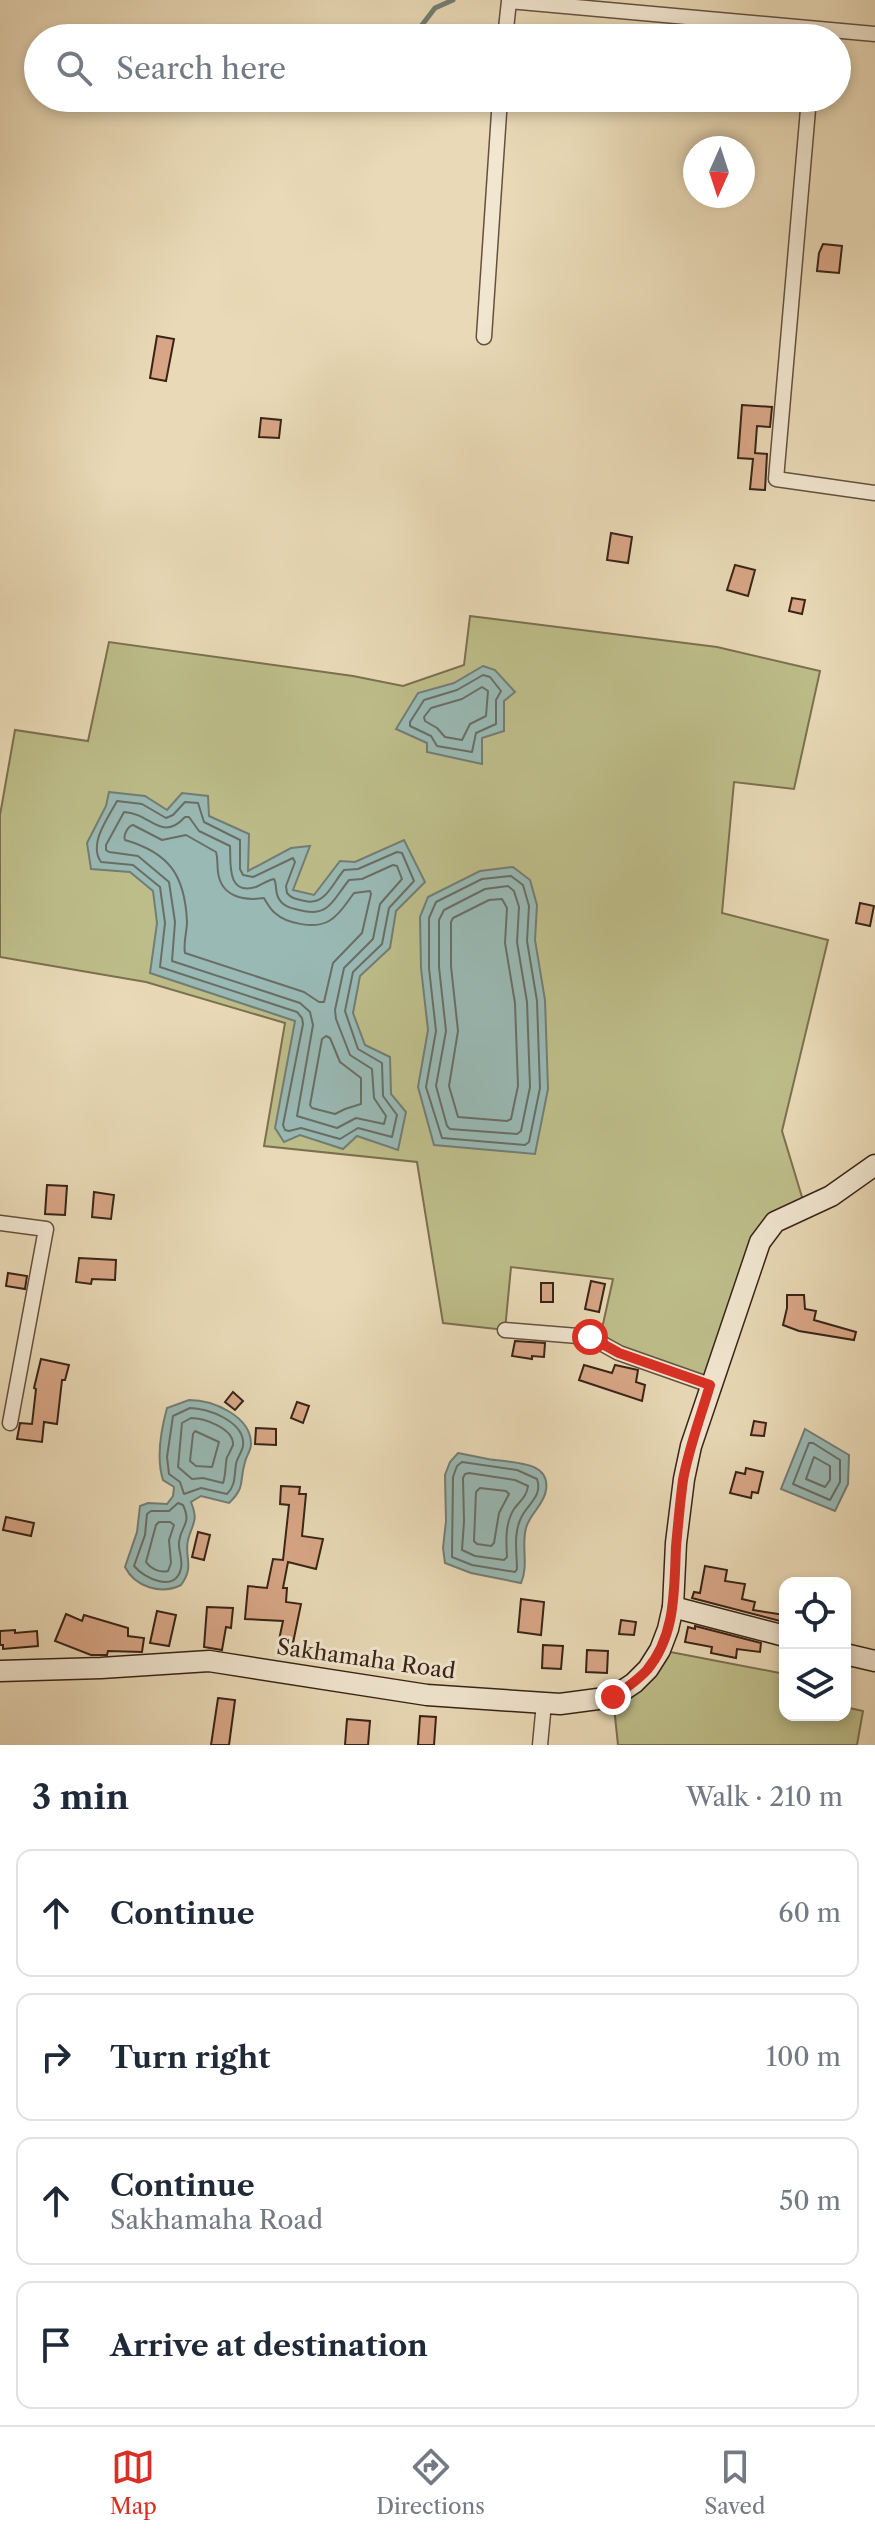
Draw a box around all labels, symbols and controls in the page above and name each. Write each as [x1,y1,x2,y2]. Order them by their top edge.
search box [24,24,851,112]
icon: search [52,46,96,90]
text: Search here [116,50,286,87]
north arrow [683,136,755,208]
route start [572,1319,608,1355]
map controls [779,1577,851,1721]
button: locate [779,1577,851,1649]
street label: Sakhamaha Road [275,1633,457,1685]
button: layers [779,1649,851,1721]
route end [595,1679,631,1715]
text: 3 min [32,1776,129,1818]
text: Walk · 210 m [686,1781,843,1813]
icon: ahead [34,1891,78,1935]
text: Continue [110,1895,255,1932]
text: 60 m [778,1897,841,1929]
icon: right [34,2035,78,2079]
text: Turn right [110,2039,270,2076]
text: 100 m [766,2041,841,2073]
text: Continue [110,2167,255,2204]
icon: ahead [34,2179,78,2223]
text: 50 m [779,2185,841,2217]
text: Sakhamaha Road [110,2204,323,2236]
icon: arrive [34,2323,78,2367]
text: Arrive at destination [110,2327,428,2364]
tab: Map [110,2445,157,2520]
tab: Directions [376,2445,485,2520]
tab: Saved [704,2445,765,2520]

